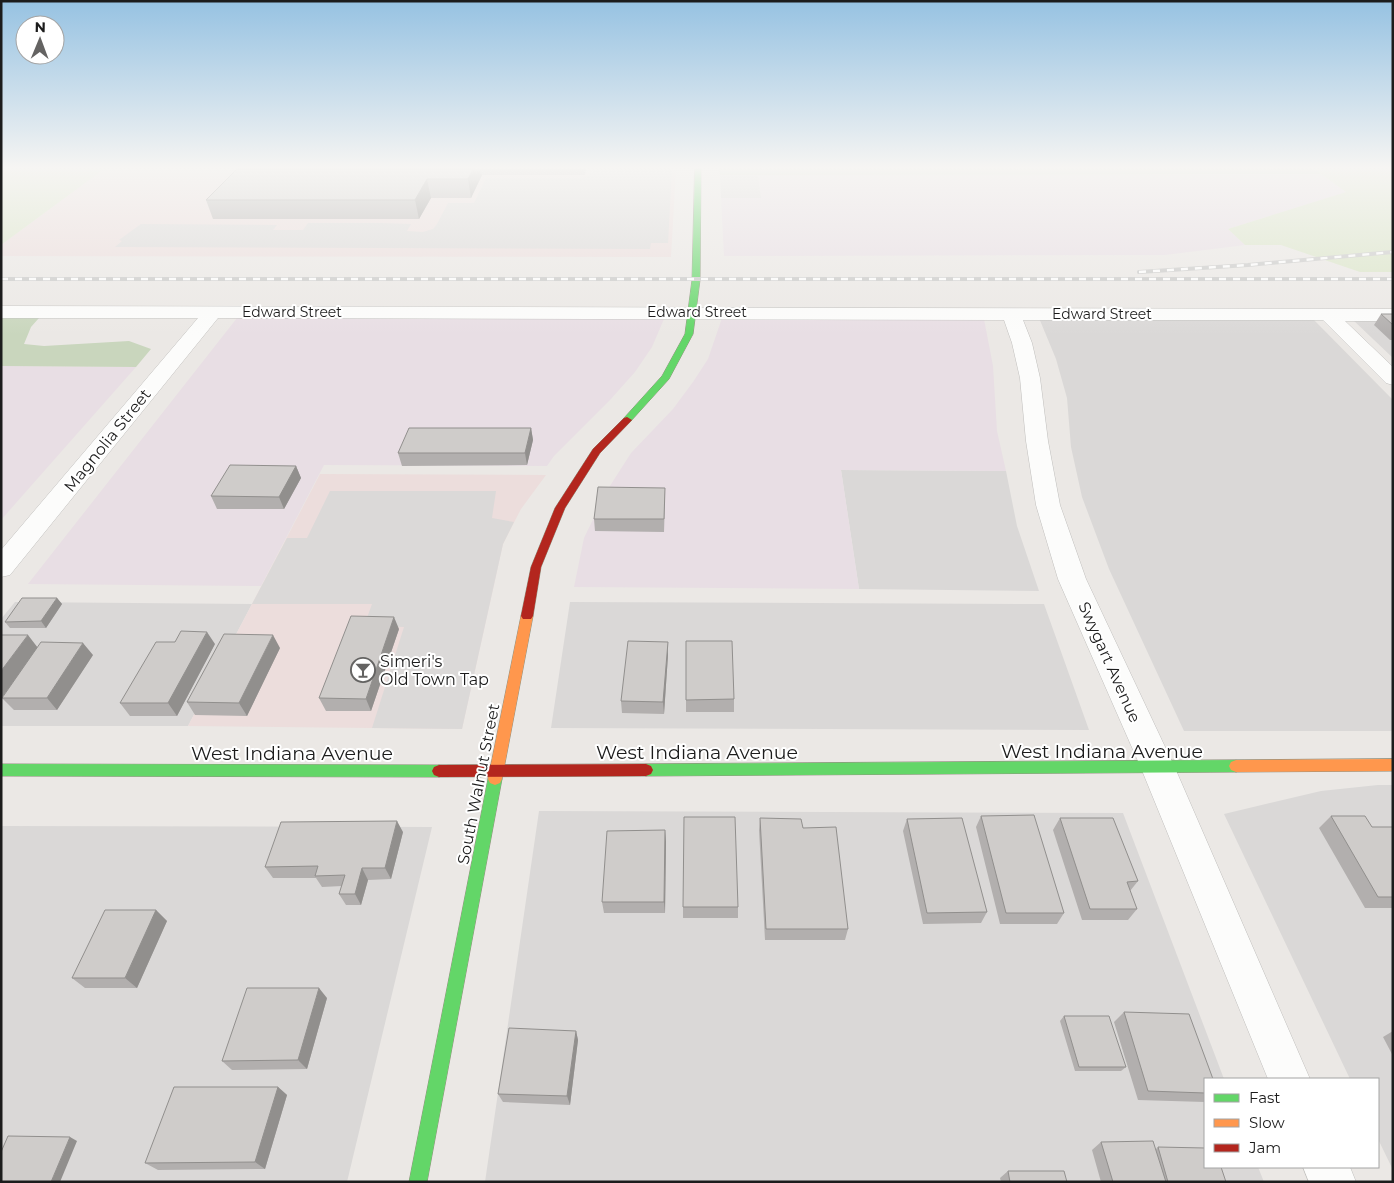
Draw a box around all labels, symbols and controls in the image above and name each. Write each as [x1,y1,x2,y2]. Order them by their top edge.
north arrow [15,15,65,65]
text: N [34,18,46,36]
street label: Edward Street [242,303,342,321]
street label: Edward Street [647,303,747,321]
street label: Edward Street [1052,305,1152,323]
street label: Magnolia Street [60,385,155,496]
street label: Swygart Avenue [1074,599,1145,726]
place label: Simeri's Old Town Tap [380,652,489,689]
bar icon: Simeri's Old Town Tap [350,657,376,683]
street label: South Walnut Street [454,702,504,866]
street label: West Indiana Avenue [1001,740,1203,763]
street label: West Indiana Avenue [596,741,798,764]
street label: West Indiana Avenue [191,742,393,765]
legend [1204,1078,1379,1168]
text: Fast [1249,1088,1280,1107]
text: Slow [1249,1113,1285,1132]
text: Jam [1248,1138,1281,1157]

